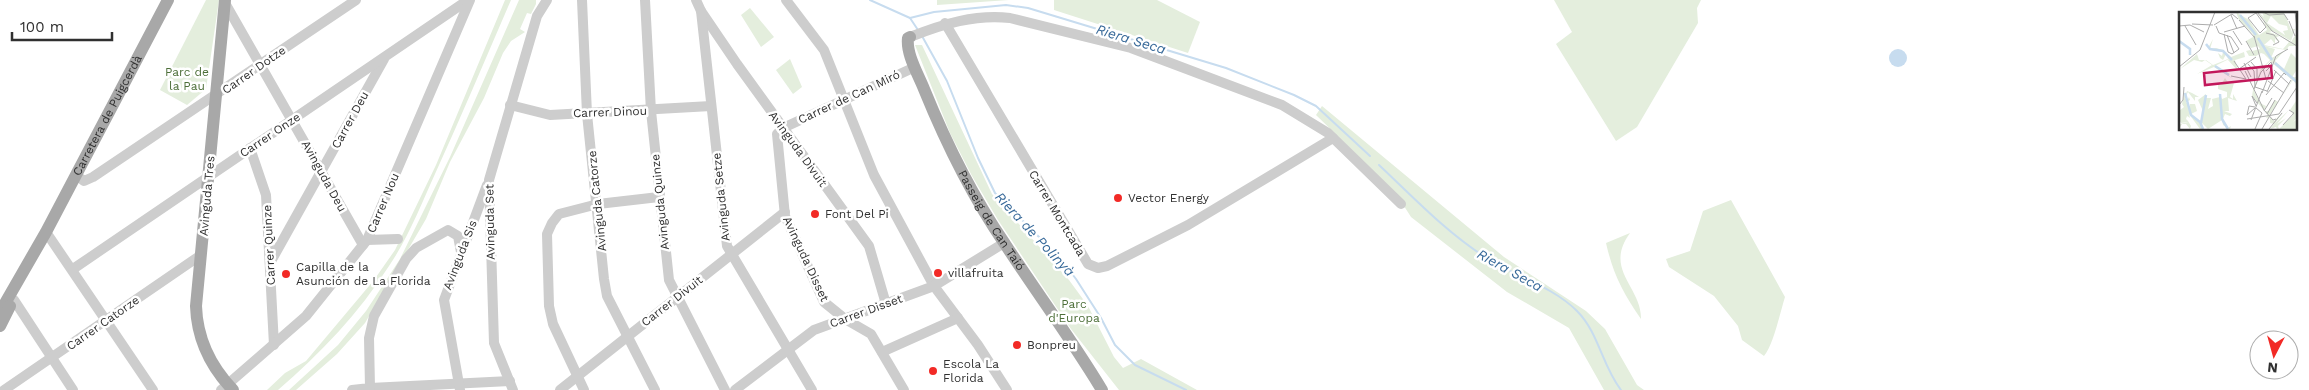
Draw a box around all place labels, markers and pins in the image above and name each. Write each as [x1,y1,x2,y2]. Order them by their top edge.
place label: Vector Energy [1128,191,1210,205]
marker: Vector Energy [1112,192,1124,204]
place label: Font Del Pi [825,207,889,221]
marker: Font Del Pi [809,208,821,220]
place label: Capilla de la Asunción de La Florida [296,260,431,288]
place label: villafruita [948,266,1004,280]
marker: villafruita [932,267,944,279]
marker: Capilla de la Asunción de La Florida [280,268,292,280]
place label: Bonpreu [1027,338,1076,352]
marker: Bonpreu [1011,339,1023,351]
place label: Escola La Florida [943,357,999,385]
marker: Escola La Florida [927,365,939,377]

